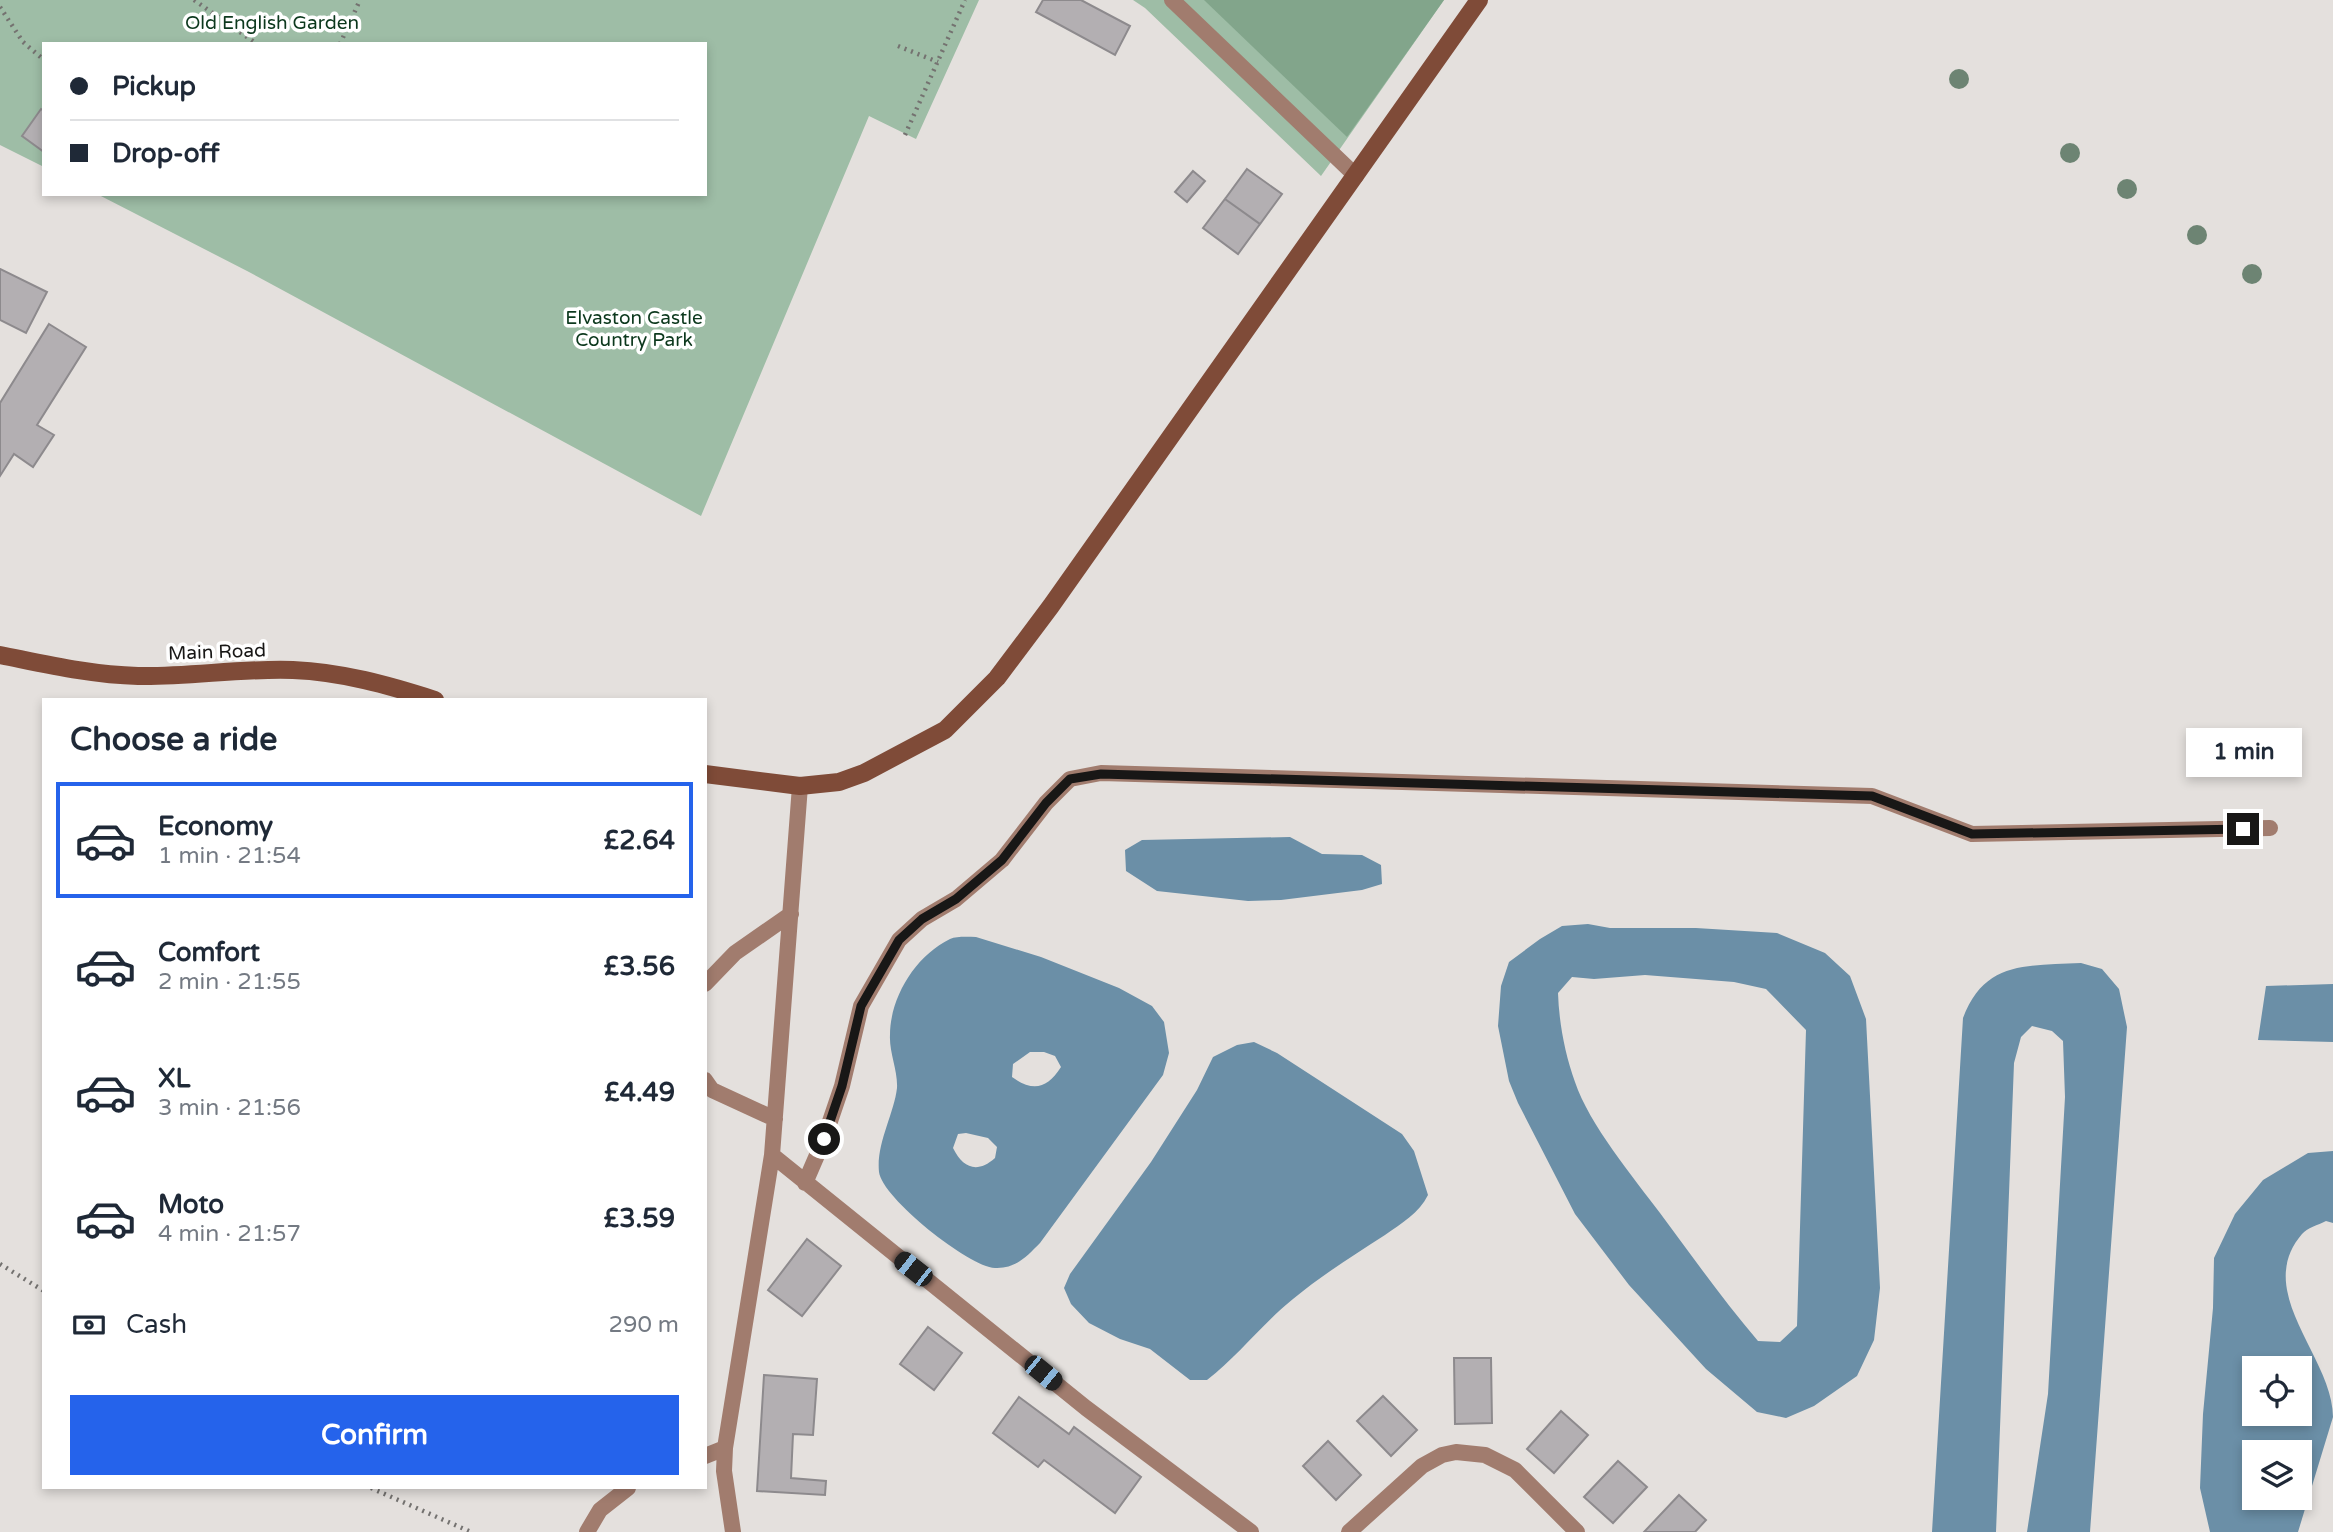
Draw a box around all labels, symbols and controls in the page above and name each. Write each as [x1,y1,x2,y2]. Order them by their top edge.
park label: Old English Garden [185,12,359,34]
text: Pickup [112,71,196,102]
text: Drop-off [112,138,219,169]
park label: Elvaston Castle Country Park [565,307,703,351]
street label: Main Road [168,639,266,665]
text: Choose a ride [70,721,277,759]
callout: 1 min [2185,728,2301,776]
text: 1 min [2213,738,2275,766]
icon: car [74,809,137,872]
text: Economy [158,811,273,842]
route end [2227,813,2259,845]
text: £2.64 [604,825,675,856]
text: 1 min · 21:54 [158,842,301,870]
icon: car [74,935,137,998]
text: Comfort [158,937,260,968]
text: £3.56 [604,951,675,982]
text: 2 min · 21:55 [158,968,301,996]
icon: car [74,1061,137,1124]
text: XL [158,1063,190,1094]
text: £4.49 [604,1077,675,1108]
text: 3 min · 21:56 [158,1094,301,1122]
route start [808,1123,840,1155]
icon: car [74,1187,137,1250]
text: Moto [158,1189,224,1220]
text: £3.59 [604,1203,675,1234]
text: 4 min · 21:57 [158,1220,301,1248]
car [890,1248,937,1290]
icon: cash [70,1306,108,1344]
text: Cash [126,1309,187,1340]
text: 290 m [609,1311,679,1339]
car [1021,1352,1066,1394]
map controls [2242,1356,2312,1510]
button: locate [2242,1356,2312,1426]
button: Confirm [70,1395,679,1475]
button: layers [2242,1440,2312,1510]

